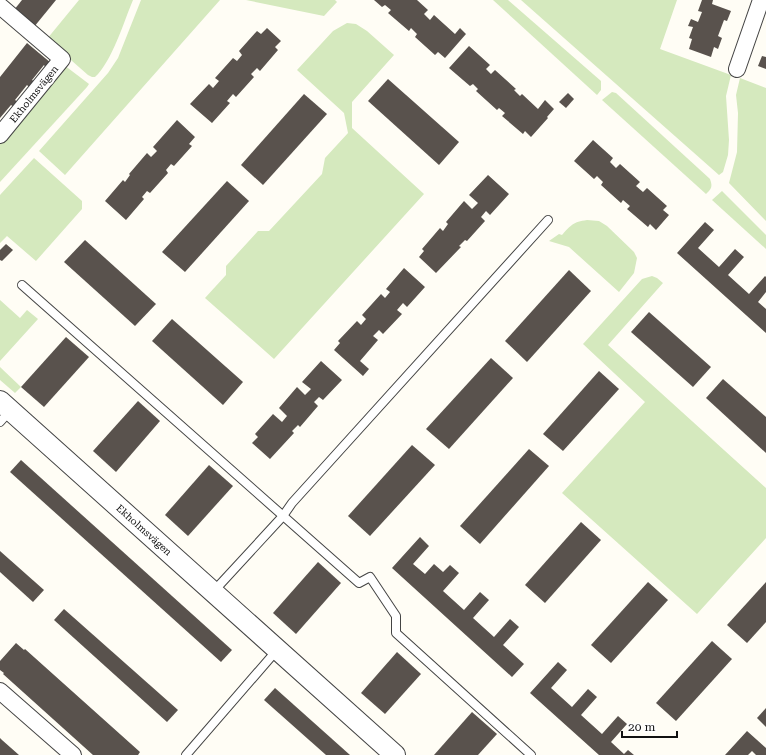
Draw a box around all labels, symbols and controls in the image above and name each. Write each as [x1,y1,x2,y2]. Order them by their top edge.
street label: Ekholmsvägen [8,63,61,125]
street label: Ekholmsvägen [114,502,174,558]
scale bar [622,713,677,739]
text: 20 m [628,720,655,734]

